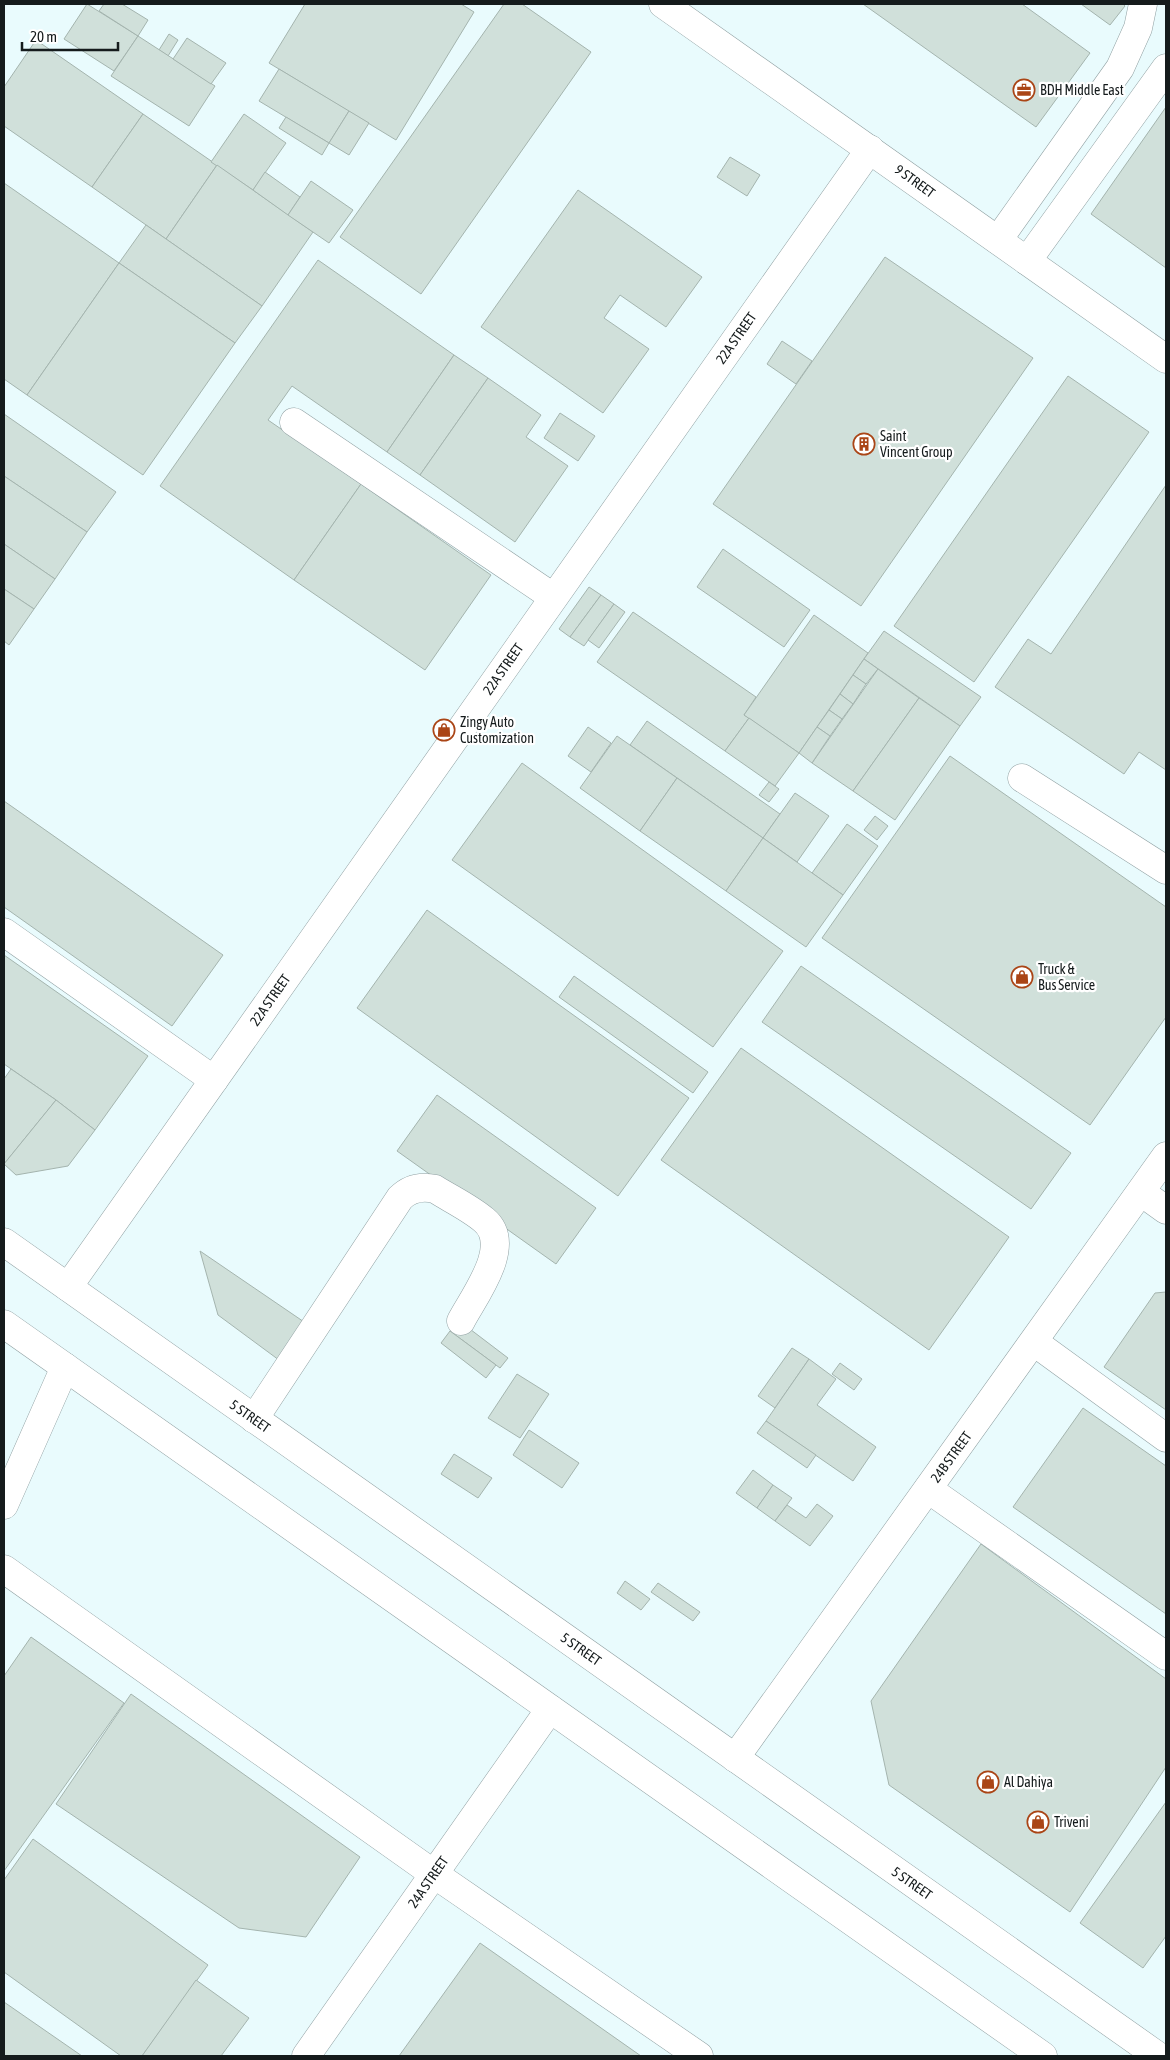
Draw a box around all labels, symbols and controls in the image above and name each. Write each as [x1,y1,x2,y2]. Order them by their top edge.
scale bar [22,20,119,52]
text: 20 m [30,28,57,45]
office icon: BDH Middle East [1012,78,1036,102]
place label: BDH Middle East [1040,82,1124,98]
street label: 9 STREET [892,161,938,201]
street label: 22A STREET [713,309,759,367]
place label: Saint Vincent Group [880,428,953,460]
building icon: Saint Vincent Group [852,432,876,456]
street label: 22A STREET [480,640,526,698]
place label: Zingy Auto Customization [460,714,534,746]
shop icon: Zingy Auto Customization [432,718,456,742]
place label: Truck & Bus Service [1038,961,1095,993]
shop icon: Truck & Bus Service [1010,965,1034,989]
street label: 22A STREET [247,971,293,1029]
street label: 5 STREET [227,1396,273,1436]
street label: 24B STREET [927,1429,975,1485]
street label: 5 STREET [558,1629,604,1669]
shop icon: Al Dahiya [976,1770,1000,1794]
place label: Al Dahiya [1004,1774,1053,1790]
shop icon: Triveni [1026,1810,1050,1834]
place label: Triveni [1054,1814,1089,1830]
street label: 24A STREET [405,1853,451,1911]
street label: 5 STREET [889,1863,935,1903]

